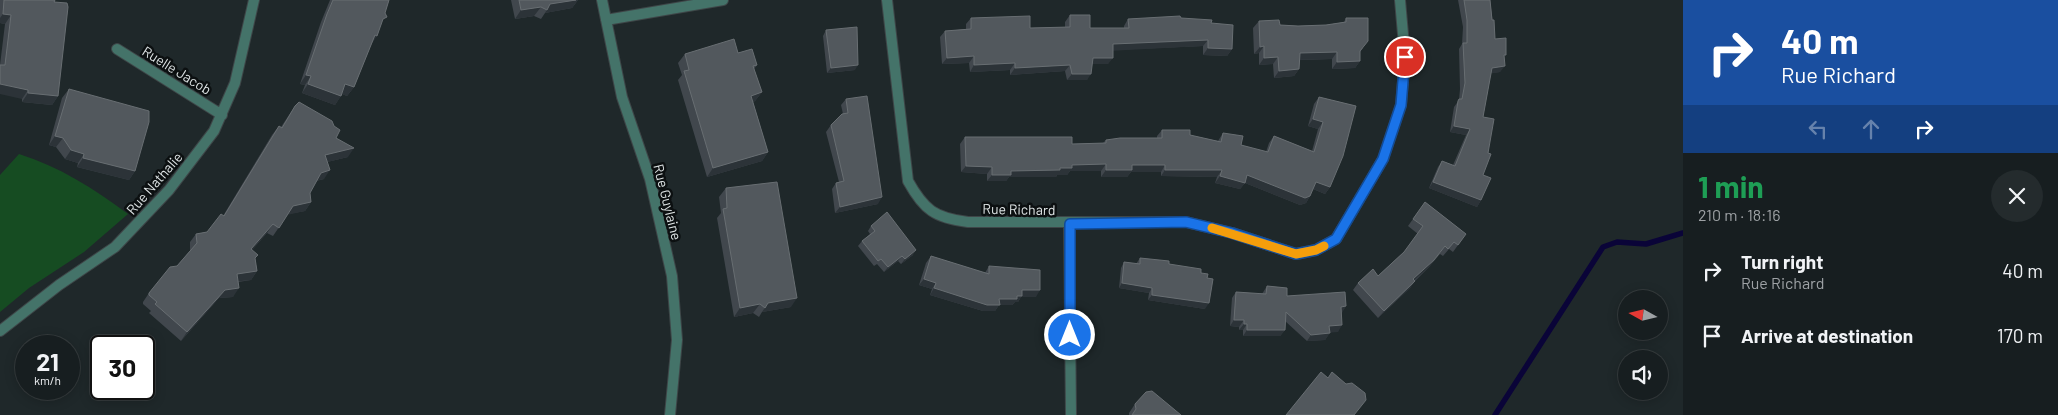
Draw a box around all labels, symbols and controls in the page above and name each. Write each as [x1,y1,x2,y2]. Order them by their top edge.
text: 40 m [1781,19,1858,61]
icon: right [1698,20,1763,85]
pin [1384,36,1426,78]
street label: Ruelle Jacob [139,42,215,98]
icon: arrive [1391,43,1419,71]
text: Rue Richard [1781,61,1896,87]
icon: left [1804,115,1832,143]
icon: ahead [1857,115,1885,143]
icon: right [1910,115,1938,143]
street label: Rue Nathalie [122,148,186,218]
street label: Rue Guylaine [650,162,686,242]
text: 1 min [1698,168,1764,204]
button: close [1991,170,2043,222]
street label: Rue Richard [982,200,1056,218]
text: 210 m · 18:16 [1698,205,1780,224]
text: Turn right [1741,250,1823,273]
icon: right [1698,257,1726,285]
text: 40 m [2002,259,2043,282]
text: Rue Richard [1741,273,1825,292]
north arrow [1618,290,1668,340]
map controls [1618,290,1668,400]
position arrow [1043,308,1095,360]
icon: arrive [1698,322,1726,350]
text: Arrive at destination [1741,324,1913,347]
text: 170 m [1997,324,2043,347]
speed limit sign: 30 [90,335,155,400]
text: 21 [36,346,59,376]
button: sound [1618,350,1668,400]
text: km/h [34,373,61,387]

